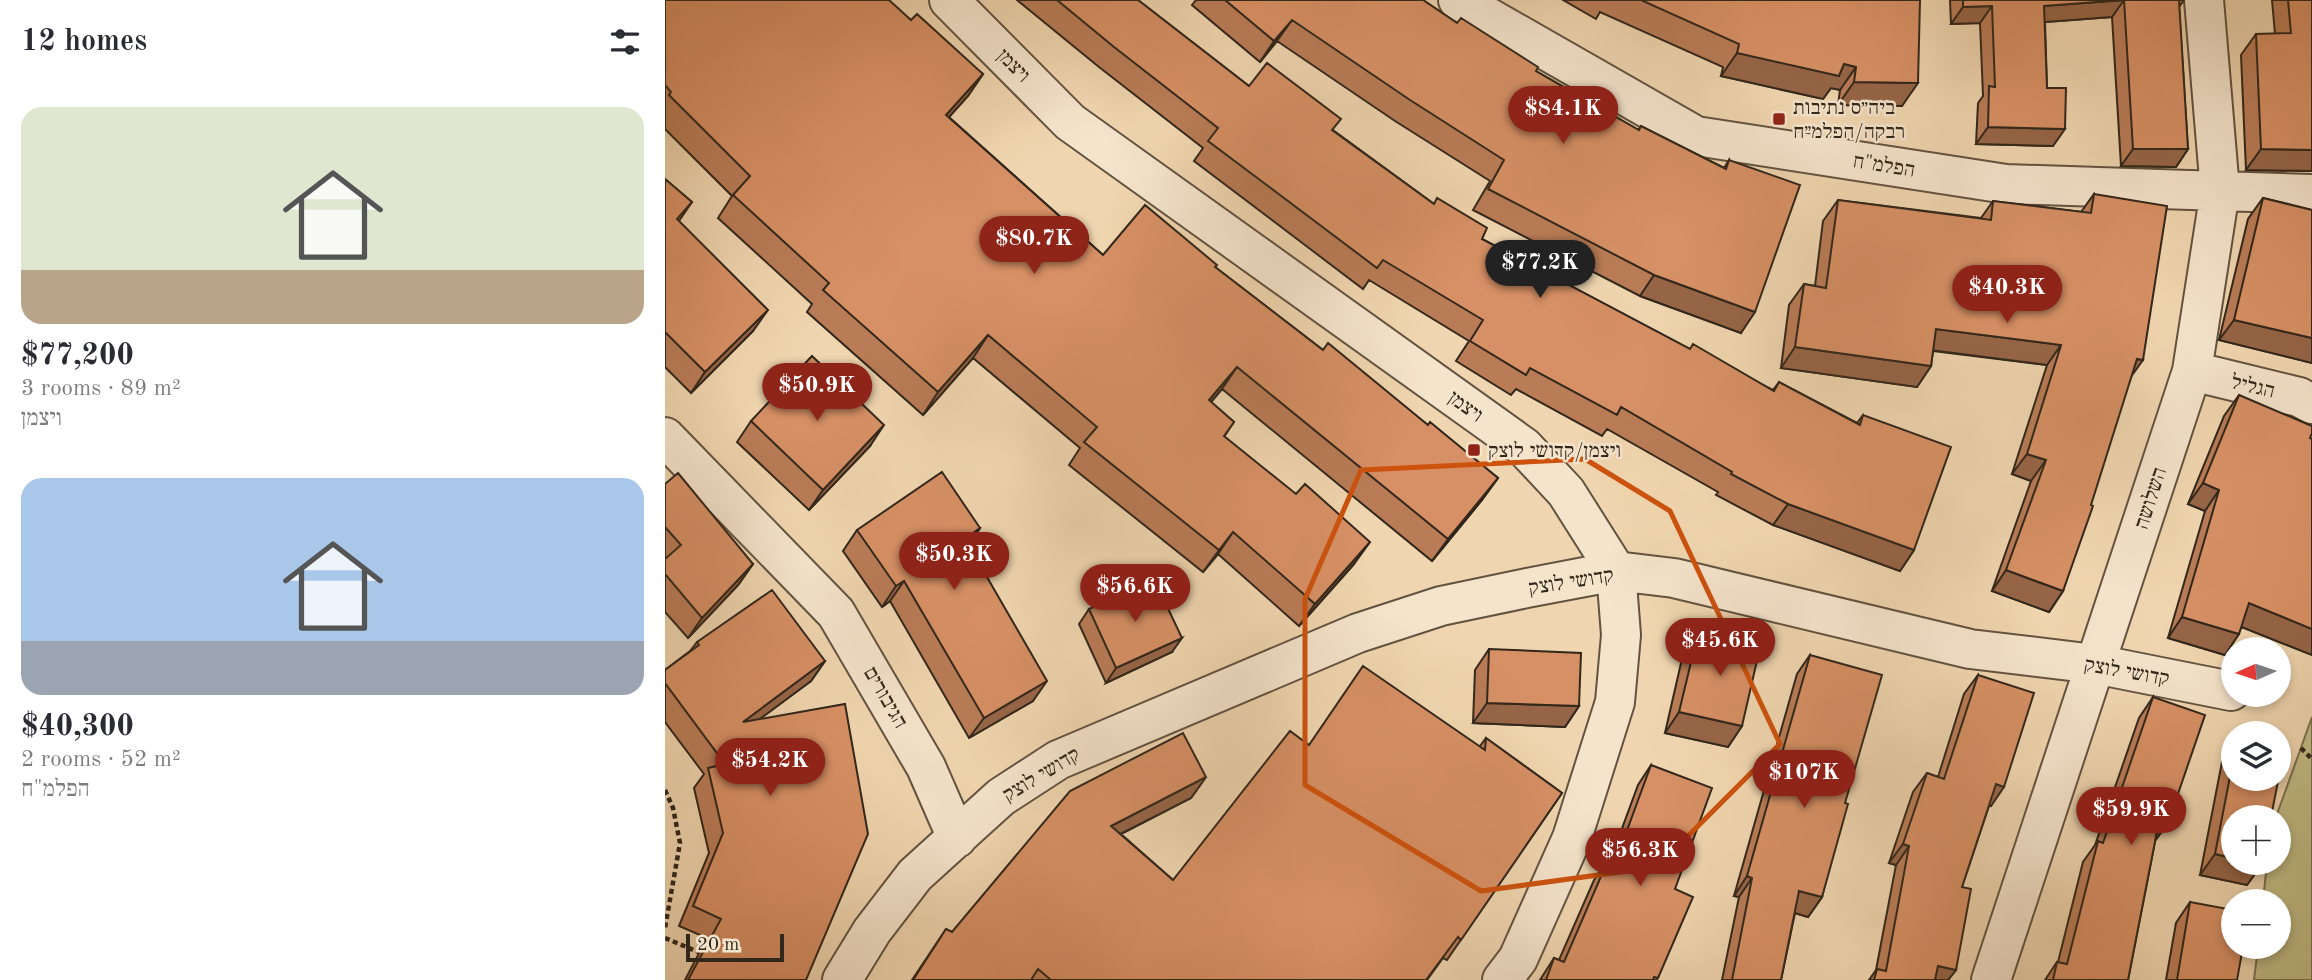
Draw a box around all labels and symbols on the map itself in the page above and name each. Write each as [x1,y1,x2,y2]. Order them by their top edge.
street label: ויצמן [992,45,1034,87]
pin: $84.1K [1506,86,1620,146]
place label: ביה״ס נתיבות רבקה/הפלמ״ח [1793,98,1905,143]
marker: ביה״ס נתיבות רבקה/הפלמ״ח [1771,111,1787,127]
street label: הפלמ"ח [1851,150,1917,182]
pin: $80.7K [977,216,1091,276]
pin: $77.2K [1483,240,1597,300]
pin: $40.3K [1950,266,2064,325]
pin: $50.9K [760,364,874,423]
street label: הגליל [2229,371,2277,403]
street label: ויצמן [1444,388,1487,427]
place label: ויצמן/קדושי לוצק [1488,440,1621,462]
marker: ויצמן/קדושי לוצק [1466,442,1482,458]
street label: השלושה [2131,465,2171,532]
pin: $50.3K [897,532,1011,592]
pin: $56.6K [1078,564,1192,624]
street label: קדושי לוצק [1527,564,1615,600]
pin: $45.6K [1663,618,1777,678]
north arrow [2221,637,2291,707]
street label: קדושי לוצק [2082,654,2171,690]
street label: הגיבורים [859,663,911,732]
pin: $54.2K [713,738,827,798]
street label: קדושי לוצק [999,743,1084,806]
pin: $107K [1755,750,1853,810]
pin: $59.9K [2074,788,2188,847]
pin: $56.3K [1583,828,1697,888]
scale bar [686,931,784,963]

